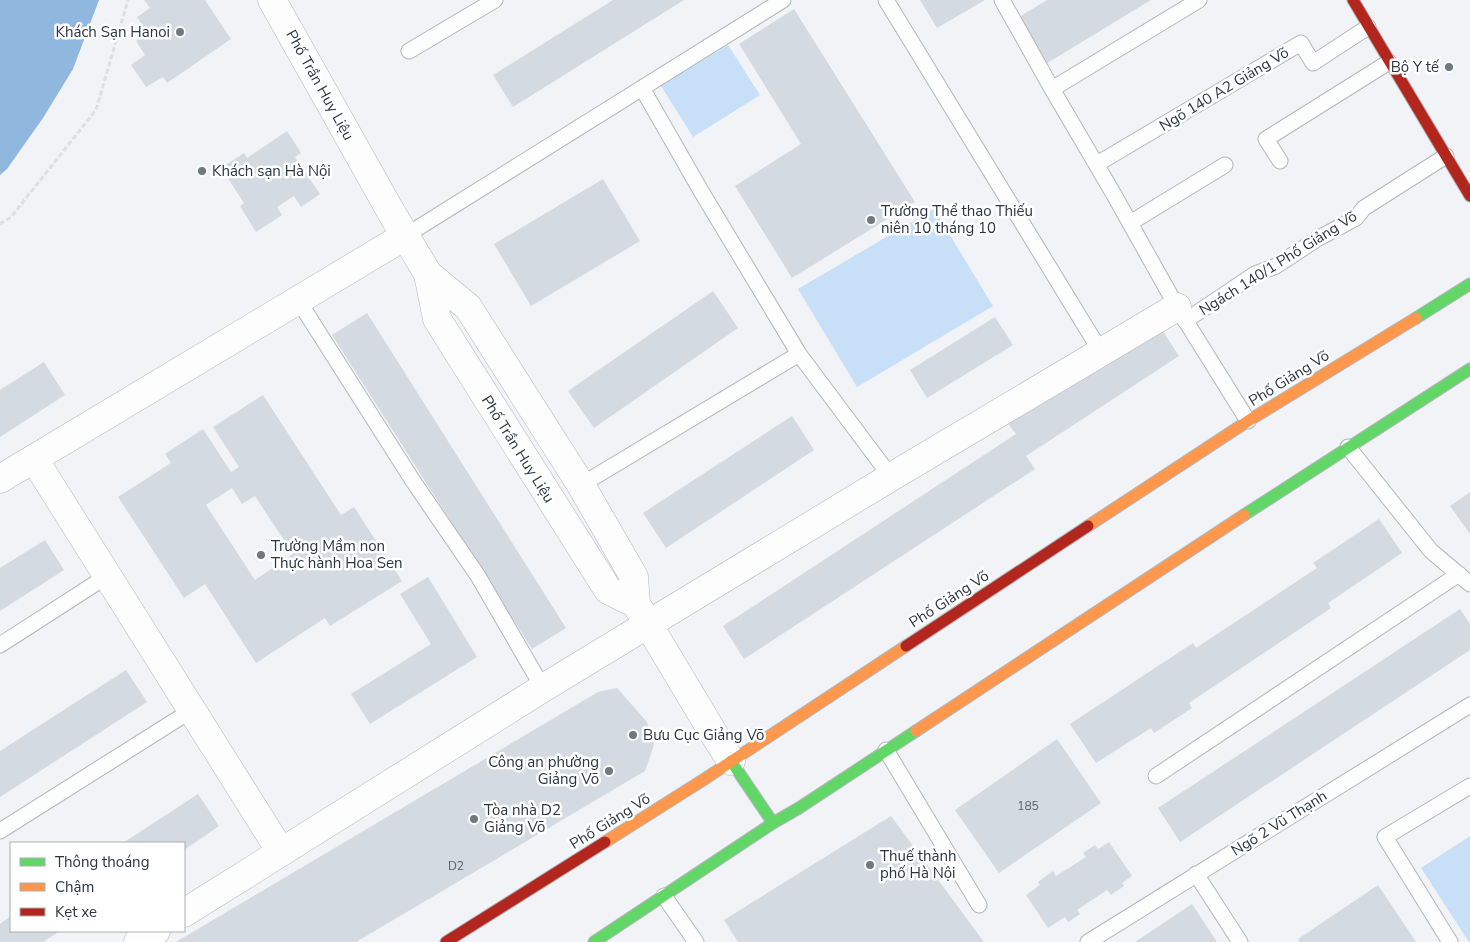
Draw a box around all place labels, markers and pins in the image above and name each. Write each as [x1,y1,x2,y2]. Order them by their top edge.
place label: Khách Sạn Hanoi [56,22,170,42]
marker: Khách Sạn Hanoi [174,26,186,38]
place label: Bộ Y tế [1391,57,1440,77]
marker: Bộ Y tế [1443,61,1455,73]
place label: Khách sạn Hà Nội [212,161,331,181]
marker: Khách sạn Hà Nội [196,165,208,177]
place label: Trường Thể thao Thiếu niên 10 tháng 10 [881,201,1033,238]
marker: Trường Thể thao Thiếu niên 10 tháng 10 [865,214,877,226]
place label: Trường Mầm non Thực hành Hoa Sen [271,536,402,573]
marker: Trường Mầm non Thực hành Hoa Sen [255,549,267,561]
place label: Bưu Cục Giảng Võ [643,725,764,745]
marker: Bưu Cục Giảng Võ [627,729,639,741]
place label: Công an phường Giảng Võ [488,752,599,789]
marker: Công an phường Giảng Võ [603,765,615,777]
place label: Tòa nhà D2 Giảng Võ [484,800,561,837]
marker: Tòa nhà D2 Giảng Võ [468,813,480,825]
place label: Thuế thành phố Hà Nội [880,846,957,883]
marker: Thuế thành phố Hà Nội [864,859,876,871]

